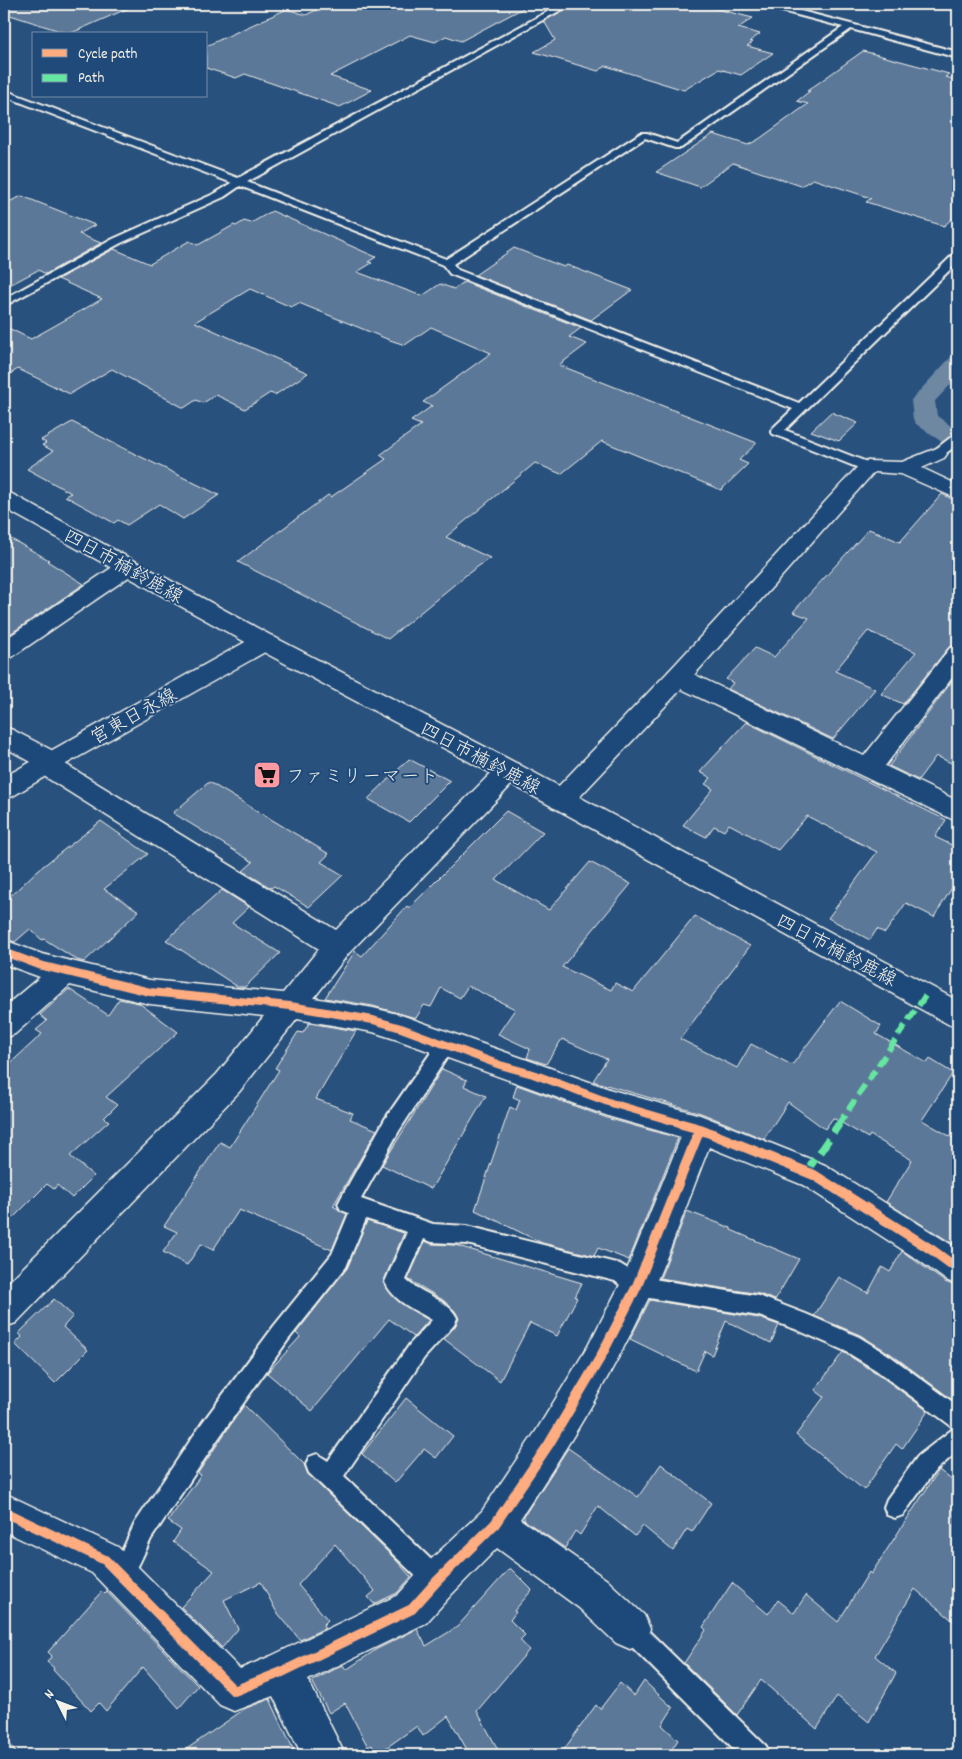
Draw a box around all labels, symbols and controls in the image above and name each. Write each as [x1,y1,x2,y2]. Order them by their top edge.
legend [32,32,208,98]
text: Cycle path [78,44,138,66]
text: Path [78,68,104,90]
street label: 四日市楠鈴鹿線 [58,524,187,612]
street label: 宮東日永線 [87,683,183,753]
street label: 四日市楠鈴鹿線 [414,717,544,803]
supermarket icon: ファミリーマート [252,760,282,790]
place label: ファミリーマート [286,765,438,792]
street label: 四日市楠鈴鹿線 [770,909,900,995]
north arrow [32,1676,82,1726]
text: N [40,1685,60,1704]

